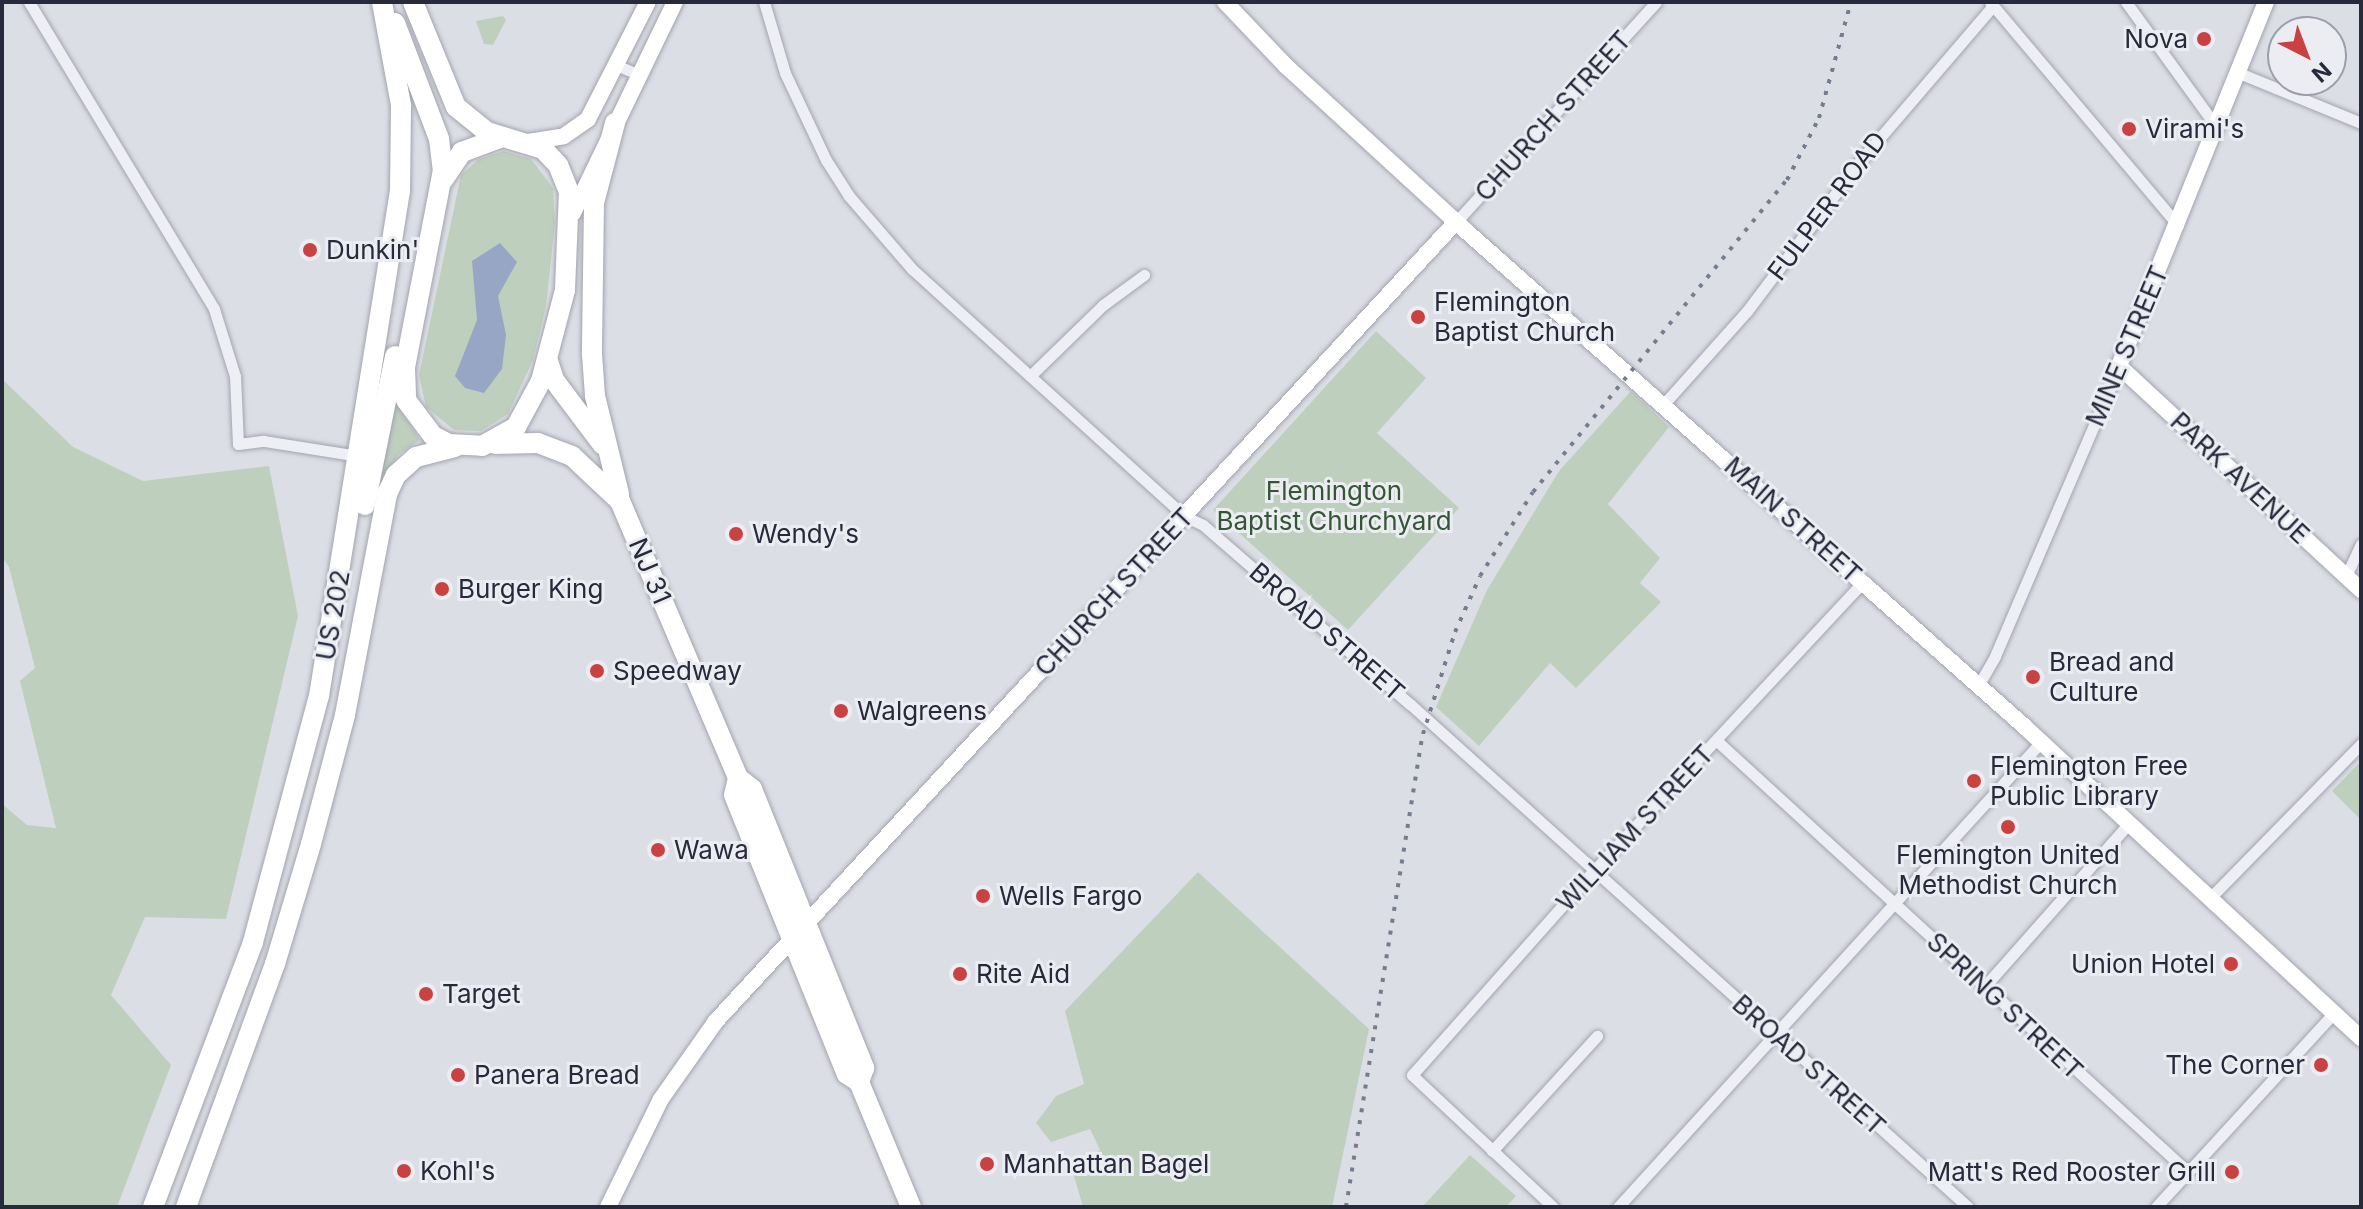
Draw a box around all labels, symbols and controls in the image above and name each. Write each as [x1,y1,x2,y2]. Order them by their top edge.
north arrow [2267,16,2347,96]
place label: Nova [2124,23,2188,55]
street label: CHURCH STREET [1468,24,1638,208]
marker: Nova [2195,30,2213,48]
text: N [2307,57,2337,88]
place label: Virami's [2145,113,2244,145]
marker: Virami's [2120,120,2138,138]
street label: FULPER ROAD [1761,125,1893,287]
place label: Dunkin' [326,234,419,266]
marker: Dunkin' [301,241,319,259]
street label: MINE STREET [2079,261,2175,431]
place label: Flemington Baptist Church [1434,286,1615,348]
marker: Flemington Baptist Church [1409,308,1427,326]
street label: PARK AVENUE [2164,406,2316,550]
street label: MAIN STREET [1718,450,1868,590]
park label: Flemington Baptist Churchyard [1216,475,1452,536]
street label: CHURCH STREET [1028,502,1200,682]
place label: Wendy's [752,518,859,550]
marker: Wendy's [727,525,745,543]
street label: NJ 31 [622,533,678,609]
street label: BROAD STREET [1243,556,1411,708]
street label: US 202 [310,567,356,663]
place label: Burger King [458,573,603,605]
marker: Burger King [433,580,451,598]
place label: Bread and Culture [2049,646,2174,708]
place label: Speedway [613,655,742,687]
marker: Speedway [588,662,606,680]
marker: Bread and Culture [2024,668,2042,686]
place label: Walgreens [857,695,987,727]
marker: Walgreens [832,702,850,720]
street label: WILLIAM STREET [1550,738,1720,918]
place label: Flemington Free Public Library [1990,750,2188,812]
marker: Flemington Free Public Library [1965,772,1983,790]
marker: Flemington United Methodist Church [1999,818,2017,836]
place label: Wawa [674,834,749,866]
place label: Flemington United Methodist Church [1896,839,2120,900]
marker: Wawa [649,841,667,859]
place label: Wells Fargo [999,880,1142,912]
marker: Wells Fargo [974,887,992,905]
street label: SPRING STREET [1921,926,2089,1086]
place label: Union Hotel [2071,948,2215,980]
marker: Union Hotel [2222,955,2240,973]
place label: Rite Aid [976,958,1070,990]
marker: Rite Aid [951,965,969,983]
place label: Target [442,978,520,1010]
marker: Target [417,985,435,1003]
street label: BROAD STREET [1726,988,1892,1142]
place label: The Corner [2165,1049,2305,1081]
marker: The Corner [2312,1056,2330,1074]
place label: Panera Bread [474,1059,640,1091]
marker: Panera Bread [449,1066,467,1084]
place label: Manhattan Bagel [1003,1148,1209,1180]
place label: Kohl's [420,1155,495,1187]
marker: Manhattan Bagel [978,1155,996,1173]
place label: Matt's Red Rooster Grill [1928,1156,2216,1188]
marker: Kohl's [395,1162,413,1180]
marker: Matt's Red Rooster Grill [2223,1163,2241,1181]

